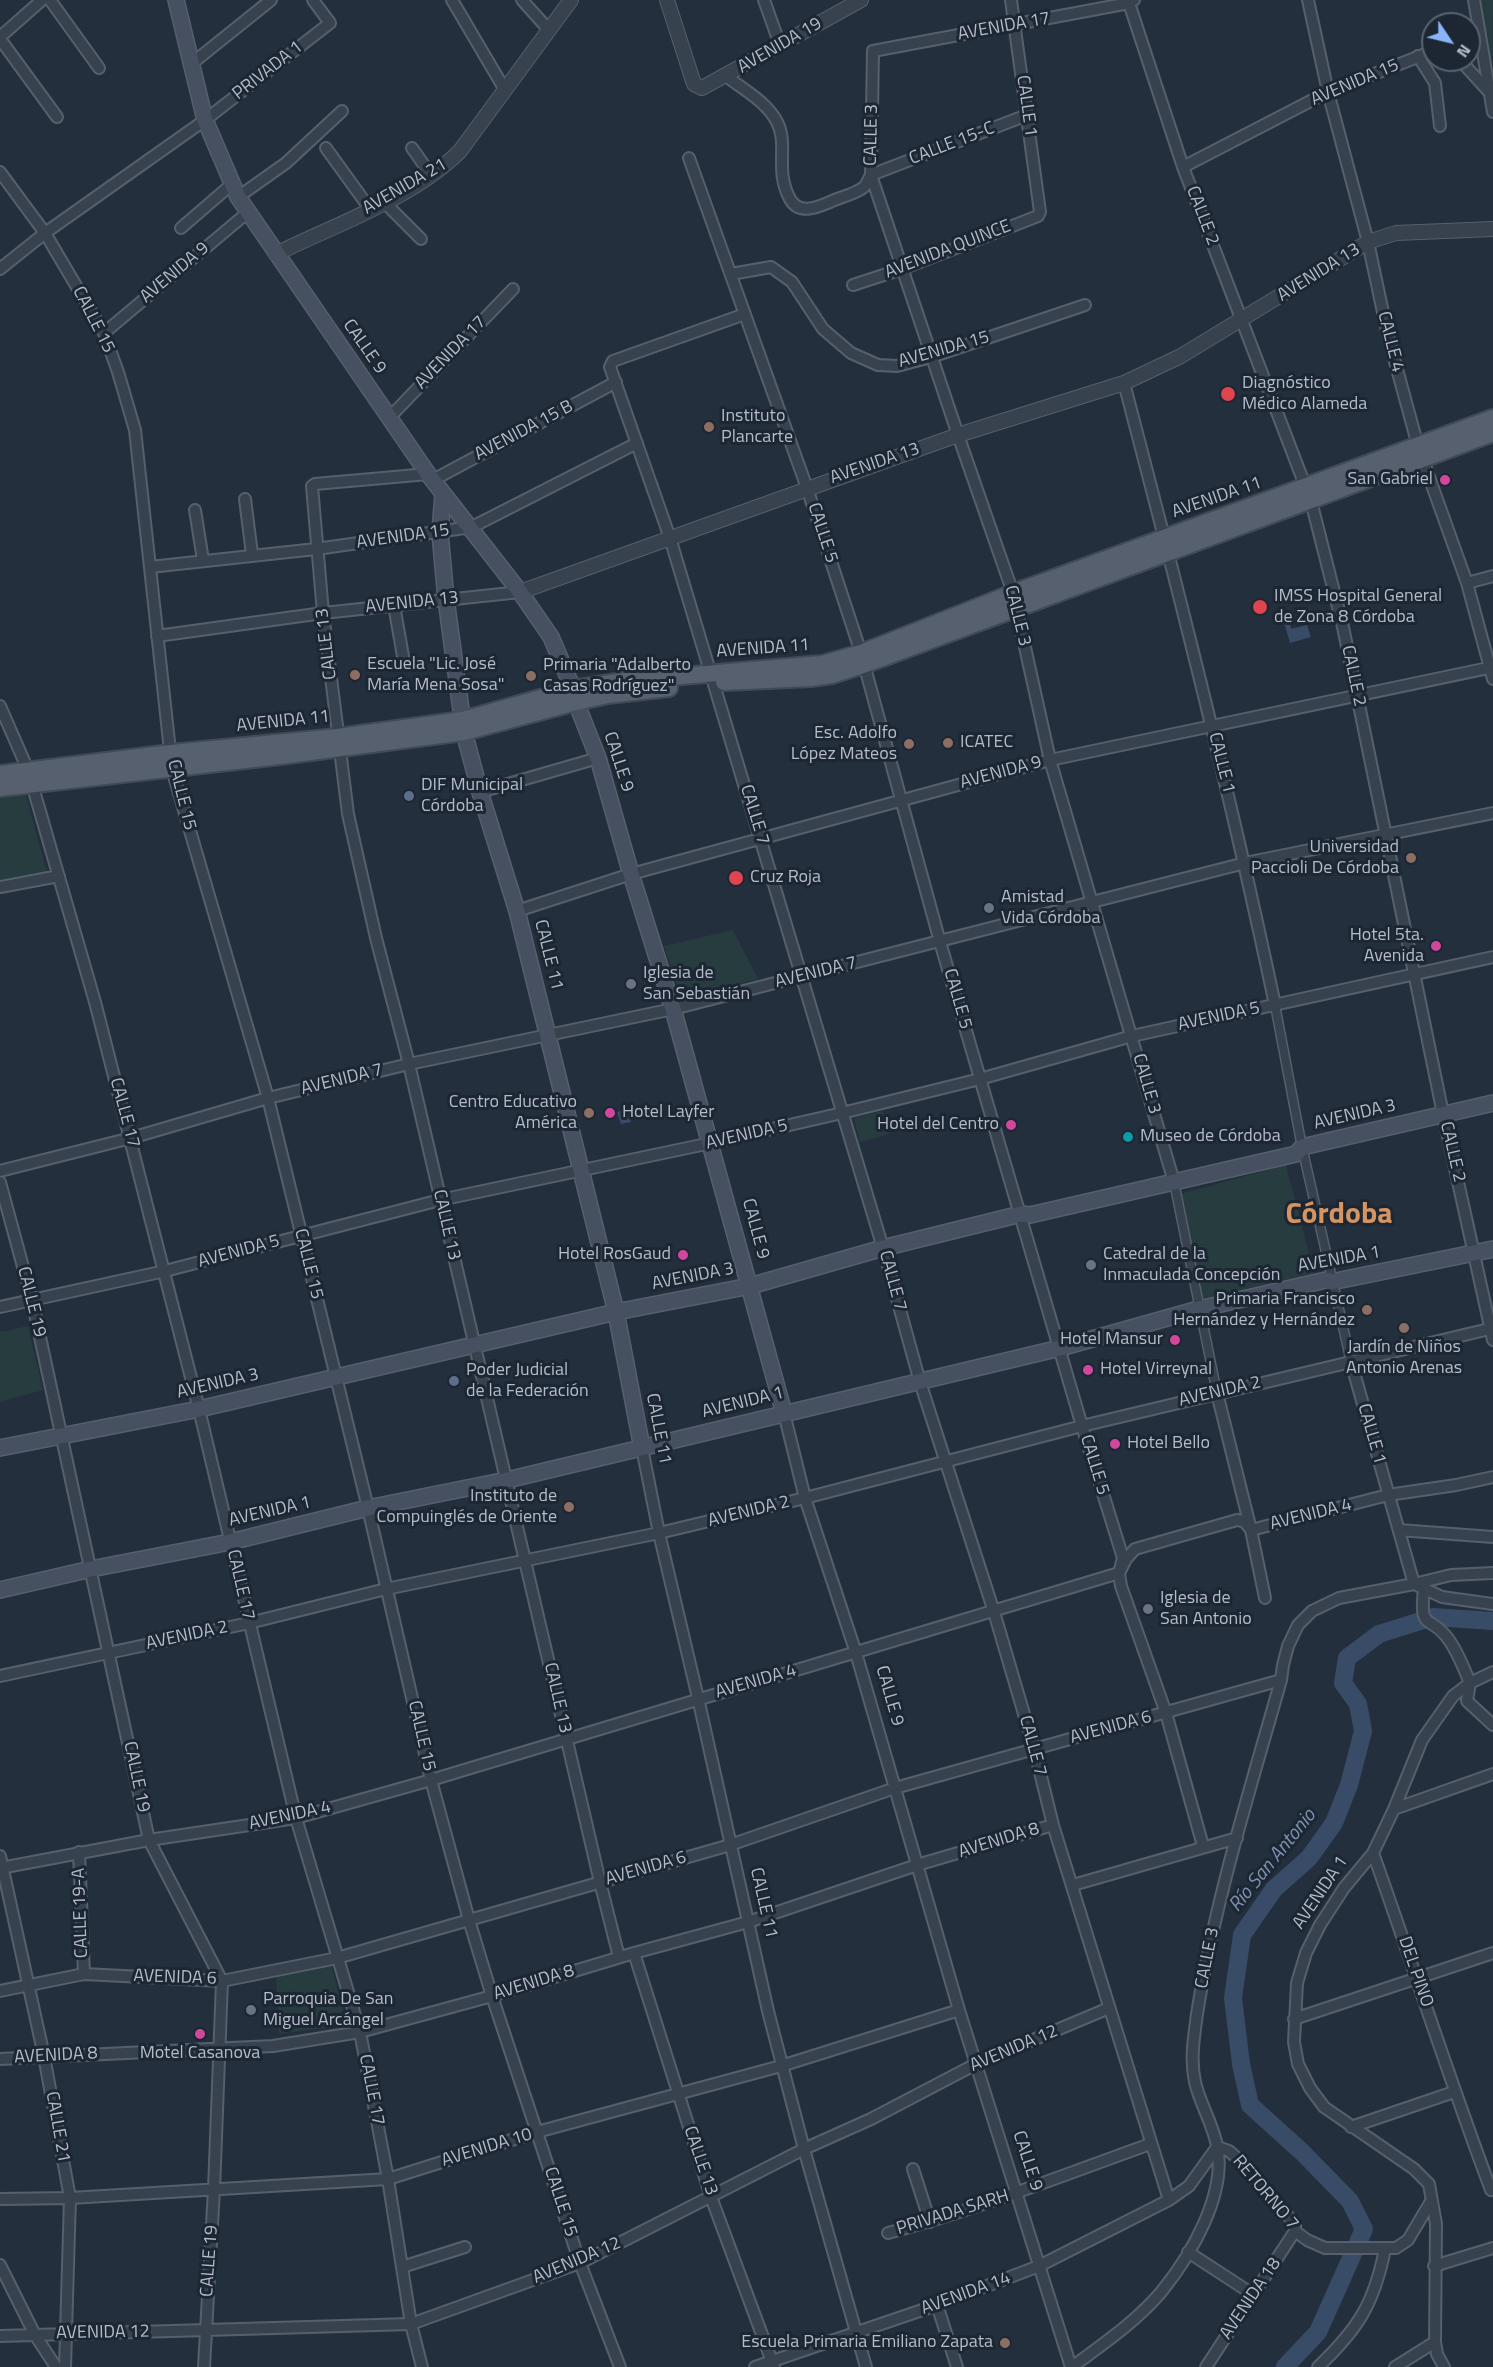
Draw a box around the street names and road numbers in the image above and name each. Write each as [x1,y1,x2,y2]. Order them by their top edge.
street label: AVENIDA 17 [956,8,1052,46]
street label: AVENIDA 19 [734,13,826,79]
street label: PRIVADA 1 [229,37,307,105]
street label: AVENIDA 15 [1308,55,1402,111]
street label: CALLE 1 [1011,74,1041,138]
street label: CALLE 3 [861,104,883,166]
street label: CALLE 15-C [906,118,998,170]
street label: AVENIDA 21 [359,154,451,220]
street label: CALLE 2 [1181,183,1223,249]
street label: AVENIDA QUINCE [882,216,1014,284]
street label: AVENIDA 9 [136,238,214,308]
street label: AVENIDA 13 [1274,239,1364,307]
street label: CALLE 15 [67,283,119,357]
street label: CALLE 4 [1372,309,1408,375]
street label: AVENIDA 17 [411,312,491,394]
street label: CALLE 9 [337,316,391,378]
street label: AVENIDA 15 [896,327,992,373]
street label: AVENIDA 15 B [471,396,577,466]
street label: AVENIDA 13 [827,439,923,489]
street label: AVENIDA 11 [1169,473,1265,523]
street label: CALLE 5 [802,500,842,566]
street label: AVENIDA 15 [355,520,451,554]
street label: CALLE 3 [999,583,1035,649]
street label: AVENIDA 13 [364,587,460,619]
street label: CALLE 13 [312,607,342,681]
street label: AVENIDA 11 [716,635,810,663]
street label: CALLE 2 [1336,644,1370,708]
street label: AVENIDA 11 [235,706,331,738]
street label: CALLE 9 [598,729,638,795]
street label: CALLE 1 [1203,730,1239,796]
street label: AVENIDA 9 [958,752,1044,794]
street label: CALLE 15 [162,758,200,832]
street label: CALLE 7 [735,782,773,848]
street label: CALLE 11 [529,918,567,992]
street label: AVENIDA 7 [773,952,859,994]
street label: CALLE 5 [938,966,976,1032]
street label: AVENIDA 5 [1176,998,1262,1036]
street label: CALLE 3 [1127,1051,1165,1117]
street label: AVENIDA 7 [299,1059,385,1101]
street label: CALLE 17 [104,1076,144,1150]
street label: AVENIDA 3 [1312,1095,1398,1135]
street label: AVENIDA 5 [704,1115,790,1155]
street label: CALLE 2 [1435,1119,1469,1185]
street label: CALLE 13 [427,1188,465,1262]
street label: CALLE 9 [737,1196,773,1262]
street label: CALLE 15 [289,1227,327,1301]
street label: AVENIDA 5 [196,1231,282,1273]
street label: AVENIDA 1 [1296,1242,1382,1278]
street label: CALLE 7 [874,1248,910,1314]
street label: AVENIDA 3 [650,1258,736,1296]
street label: CALLE 19 [12,1265,50,1339]
street label: AVENIDA 3 [175,1364,261,1404]
street label: AVENIDA 2 [1177,1372,1263,1412]
street label: AVENIDA 1 [700,1382,786,1424]
street label: CALLE 11 [641,1392,675,1466]
street label: CALLE 1 [1352,1401,1390,1467]
street label: CALLE 5 [1075,1432,1113,1498]
street label: AVENIDA 2 [706,1491,792,1533]
street label: AVENIDA 1 [227,1492,313,1532]
street label: AVENIDA 4 [1268,1494,1354,1536]
street label: CALLE 17 [221,1548,259,1622]
street label: AVENIDA 2 [144,1617,230,1655]
street label: AVENIDA 4 [713,1660,799,1704]
street label: CALLE 13 [538,1661,576,1735]
street label: CALLE 9 [870,1663,908,1729]
street label: CALLE 15 [402,1699,440,1773]
street label: AVENIDA 6 [1068,1707,1154,1749]
street label: CALLE 7 [1014,1713,1050,1779]
street label: CALLE 19 [118,1740,154,1814]
street label: AVENIDA 4 [247,1797,333,1835]
street label: AVENIDA 8 [956,1818,1042,1864]
street label: AVENIDA 6 [603,1847,689,1891]
street label: AVENIDA 1 [1289,1852,1353,1934]
street label: CALLE 11 [744,1866,782,1940]
street label: CALLE 19-A [69,1868,93,1958]
street label: CALLE 3 [1192,1926,1224,1990]
street label: DEL PINO [1393,1934,1437,2010]
street label: AVENIDA 8 [491,1960,577,2006]
street label: AVENIDA 6 [133,1966,217,1990]
street label: AVENIDA 12 [967,2021,1061,2077]
street label: AVENIDA 8 [14,2043,98,2069]
street label: CALLE 17 [354,2053,388,2127]
street label: CALLE 21 [40,2090,74,2164]
street label: AVENIDA 10 [439,2124,535,2172]
street label: CALLE 13 [678,2124,722,2198]
street label: CALLE 9 [1007,2128,1047,2194]
street label: RETORNO 7 [1227,2151,1303,2235]
street label: CALLE 15 [539,2165,581,2239]
street label: PRIVADA SARH [894,2186,1012,2240]
street label: CALLE 19 [197,2224,223,2298]
street label: AVENIDA 12 [530,2233,624,2289]
street label: AVENIDA 18 [1216,2254,1286,2344]
street label: AVENIDA 14 [918,2268,1014,2320]
street label: AVENIDA 12 [56,2321,150,2345]

